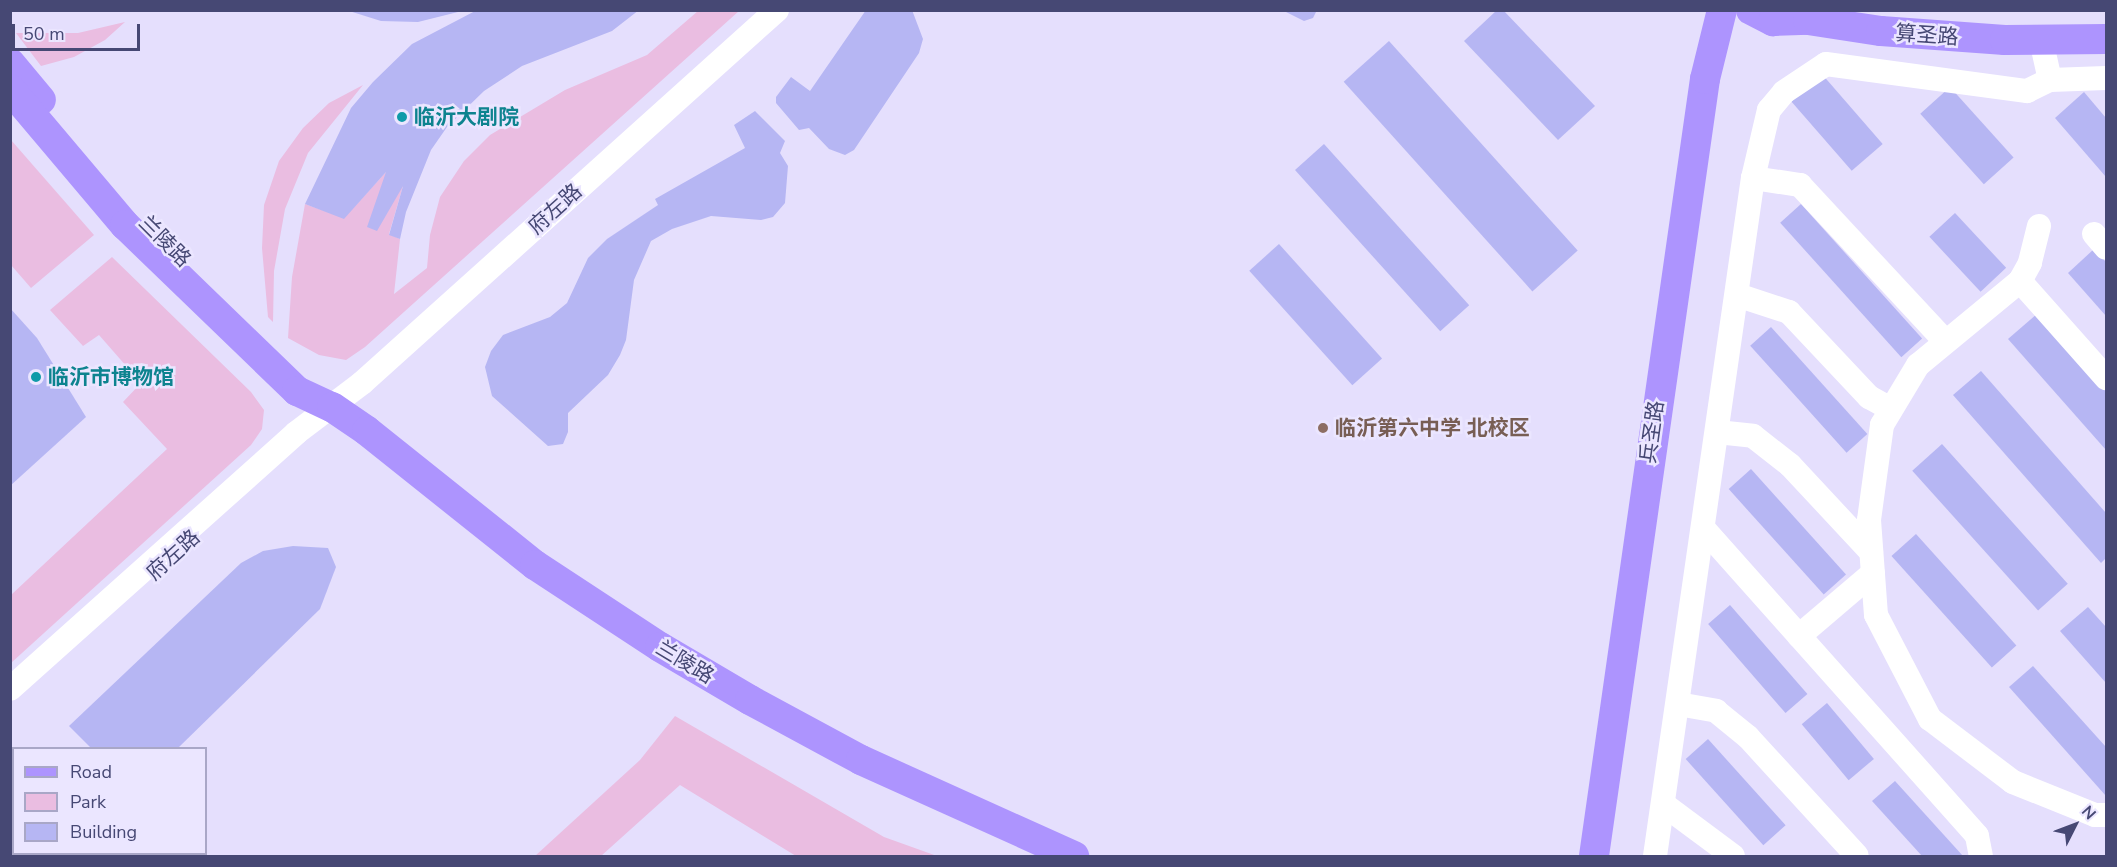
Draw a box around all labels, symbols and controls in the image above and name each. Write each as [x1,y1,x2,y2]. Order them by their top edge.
scale bar [15,12,142,50]
street label: 算圣路 [1895,20,1959,50]
text: 50 m [23,22,65,46]
place label: 临沂大剧院 [414,104,519,130]
marker: 临沂大剧院 [395,110,409,124]
street label: 府左路 [523,179,587,239]
street label: 兰陵路 [134,210,196,272]
place label: 临沂市博物馆 [48,364,174,390]
marker: 临沂市博物馆 [29,370,43,384]
street label: 兵圣路 [1635,399,1669,465]
place label: 临沂第六中学 北校区 [1335,415,1530,441]
marker: 临沂第六中学 北校区 [1316,421,1330,435]
street label: 府左路 [141,525,205,585]
street label: 兰陵路 [652,635,718,689]
legend [12,747,207,855]
text: Road [70,760,112,784]
text: Park [70,790,106,814]
north arrow [2045,795,2105,855]
text: N [2076,801,2101,825]
text: Building [70,820,137,844]

